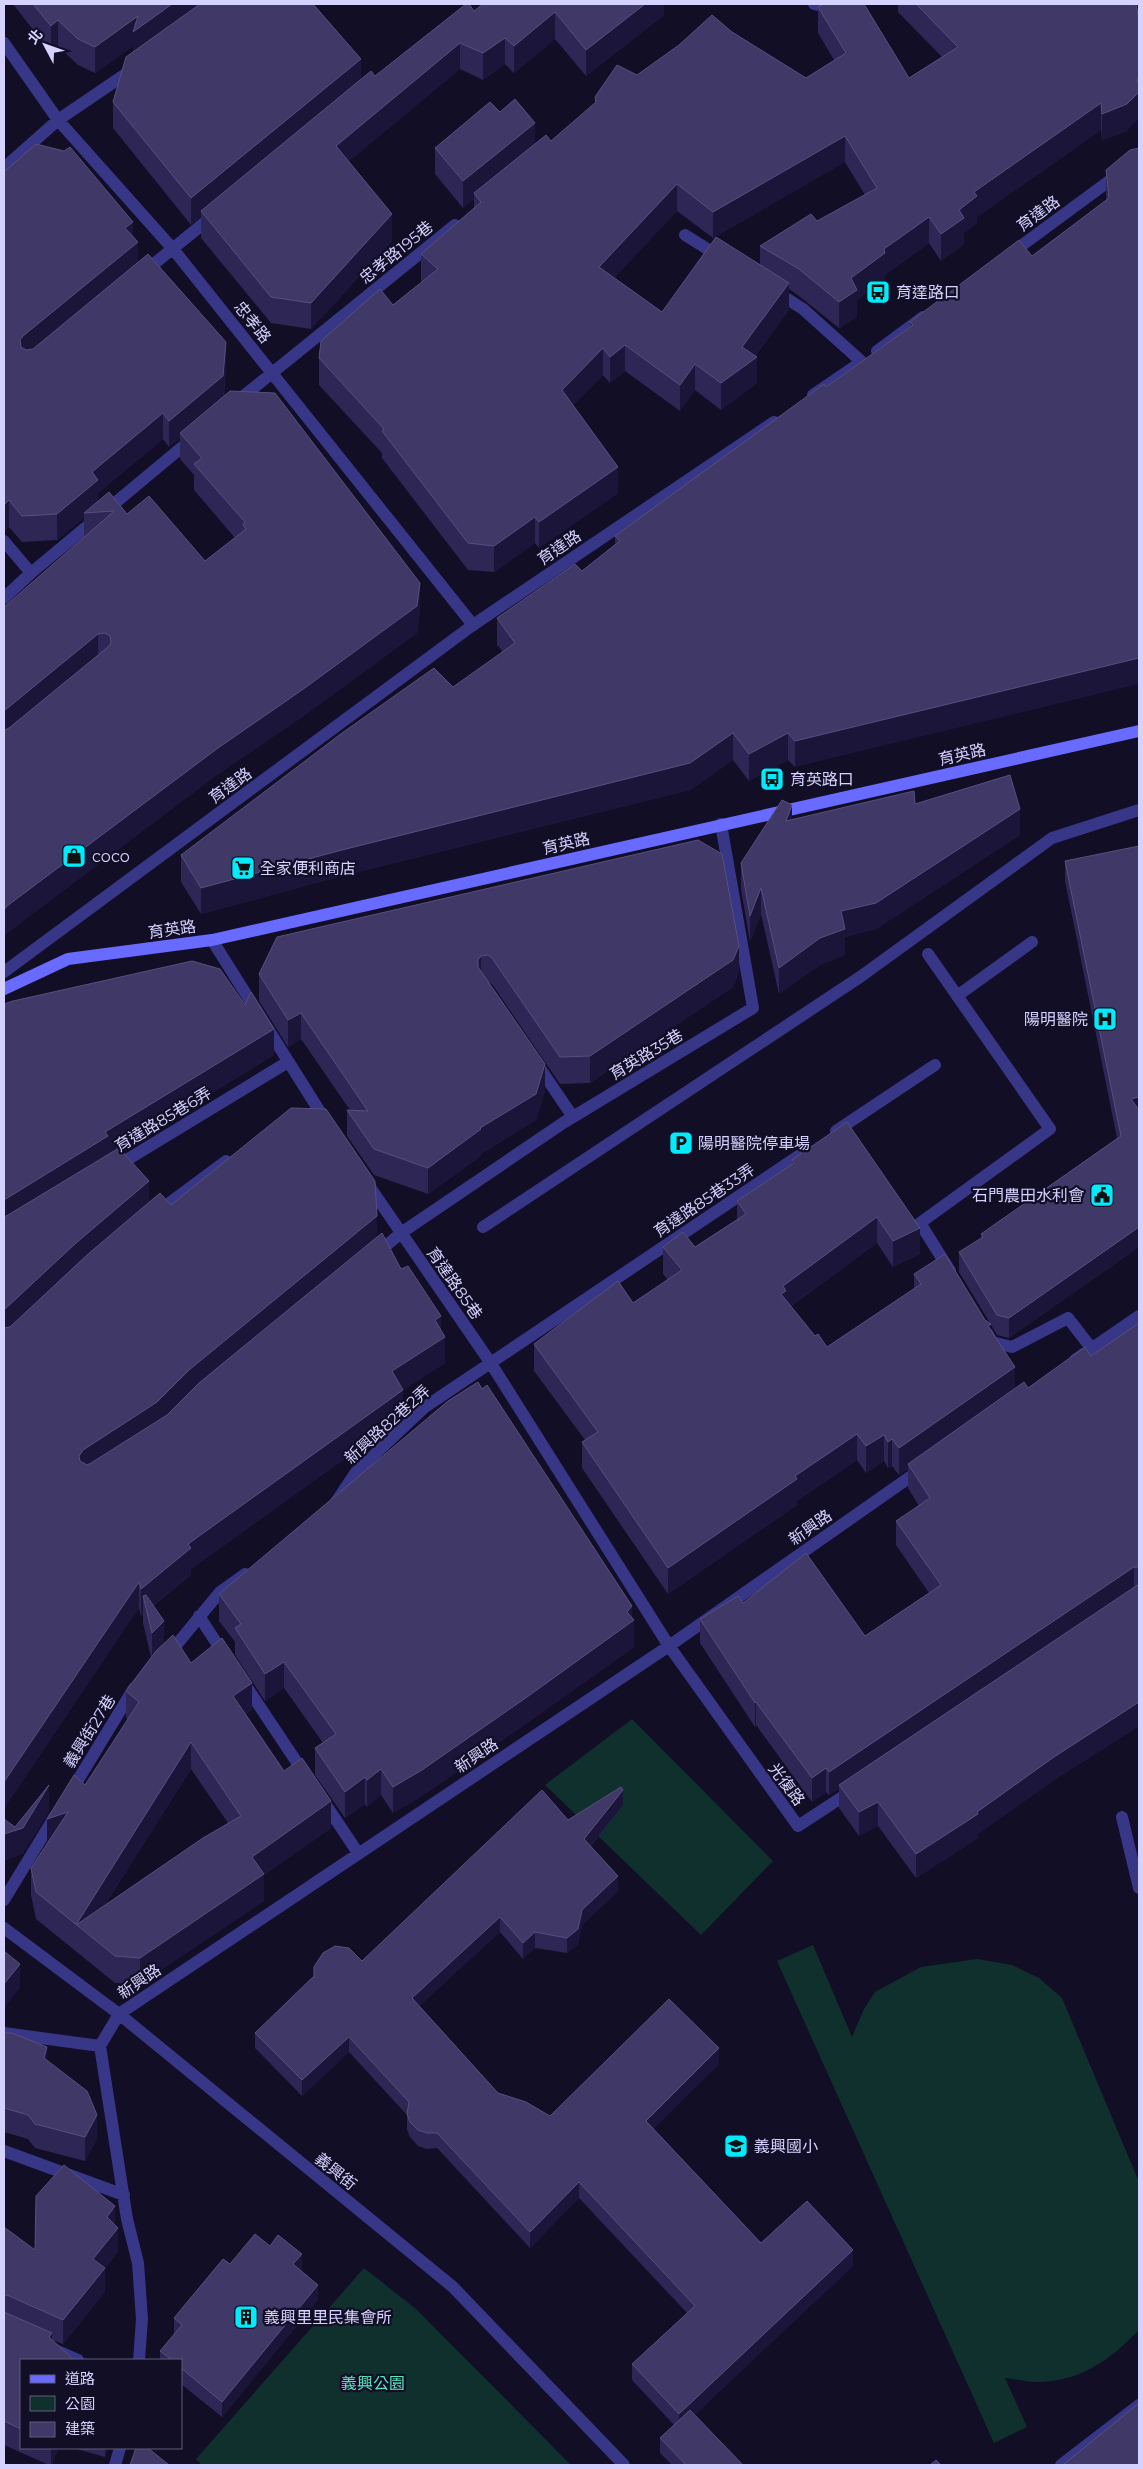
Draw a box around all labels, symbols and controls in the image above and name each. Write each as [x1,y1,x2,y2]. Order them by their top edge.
north arrow [20,20,70,70]
text: 北 [24,25,47,48]
street label: 育達路 [1013,192,1063,235]
street label: 忠孝路195巷 [356,217,437,288]
bus stop icon: 育達路口 [865,279,891,305]
place label: 育達路口 [896,283,960,302]
street label: 忠孝路 [230,298,275,347]
street label: 育達路 [534,526,584,569]
street label: 育英路 [937,740,988,769]
street label: 育達路 [205,764,255,807]
bus stop icon: 育英路口 [759,766,785,792]
place label: 育英路口 [790,770,854,789]
street label: 育英路 [541,829,592,858]
shop icon: coco [61,843,87,869]
place label: coco [92,847,130,866]
supermarket icon: 全家便利商店 [230,855,256,881]
place label: 全家便利商店 [260,859,356,878]
street label: 育英路 [147,917,197,942]
hospital icon: 陽明醫院 [1092,1006,1118,1032]
place label: 陽明醫院 [1024,1010,1088,1029]
street label: 育英路35巷 [606,1025,686,1084]
street label: 育達路85巷6弄 [112,1083,215,1156]
parking icon: 陽明醫院停車場 [668,1130,694,1156]
place label: 陽明醫院停車場 [698,1134,810,1153]
street label: 育達路85巷33弄 [650,1160,758,1241]
public building icon: 石門農田水利會 [1089,1182,1115,1208]
place label: 石門農田水利會 [972,1186,1084,1205]
street label: 育達路85巷 [423,1244,486,1323]
street label: 新興路82巷2弄 [341,1381,434,1468]
street label: 新興路 [785,1506,835,1549]
street label: 義興街27巷 [60,1691,119,1771]
street label: 新興路 [451,1734,501,1777]
street label: 光復路 [765,1759,809,1809]
street label: 新興路 [114,1960,164,2003]
school or university icon: 義興國小 [723,2133,749,2159]
place label: 義興國小 [754,2137,818,2156]
street label: 義興街 [311,2149,360,2194]
building icon: 義興里里民集會所 [233,2304,259,2330]
place label: 義興里里民集會所 [264,2308,392,2327]
legend [20,2359,182,2449]
text: 道路 [65,2369,95,2388]
park label: 義興公園 [341,2374,405,2393]
text: 公園 [65,2394,95,2413]
text: 建築 [65,2419,95,2438]

